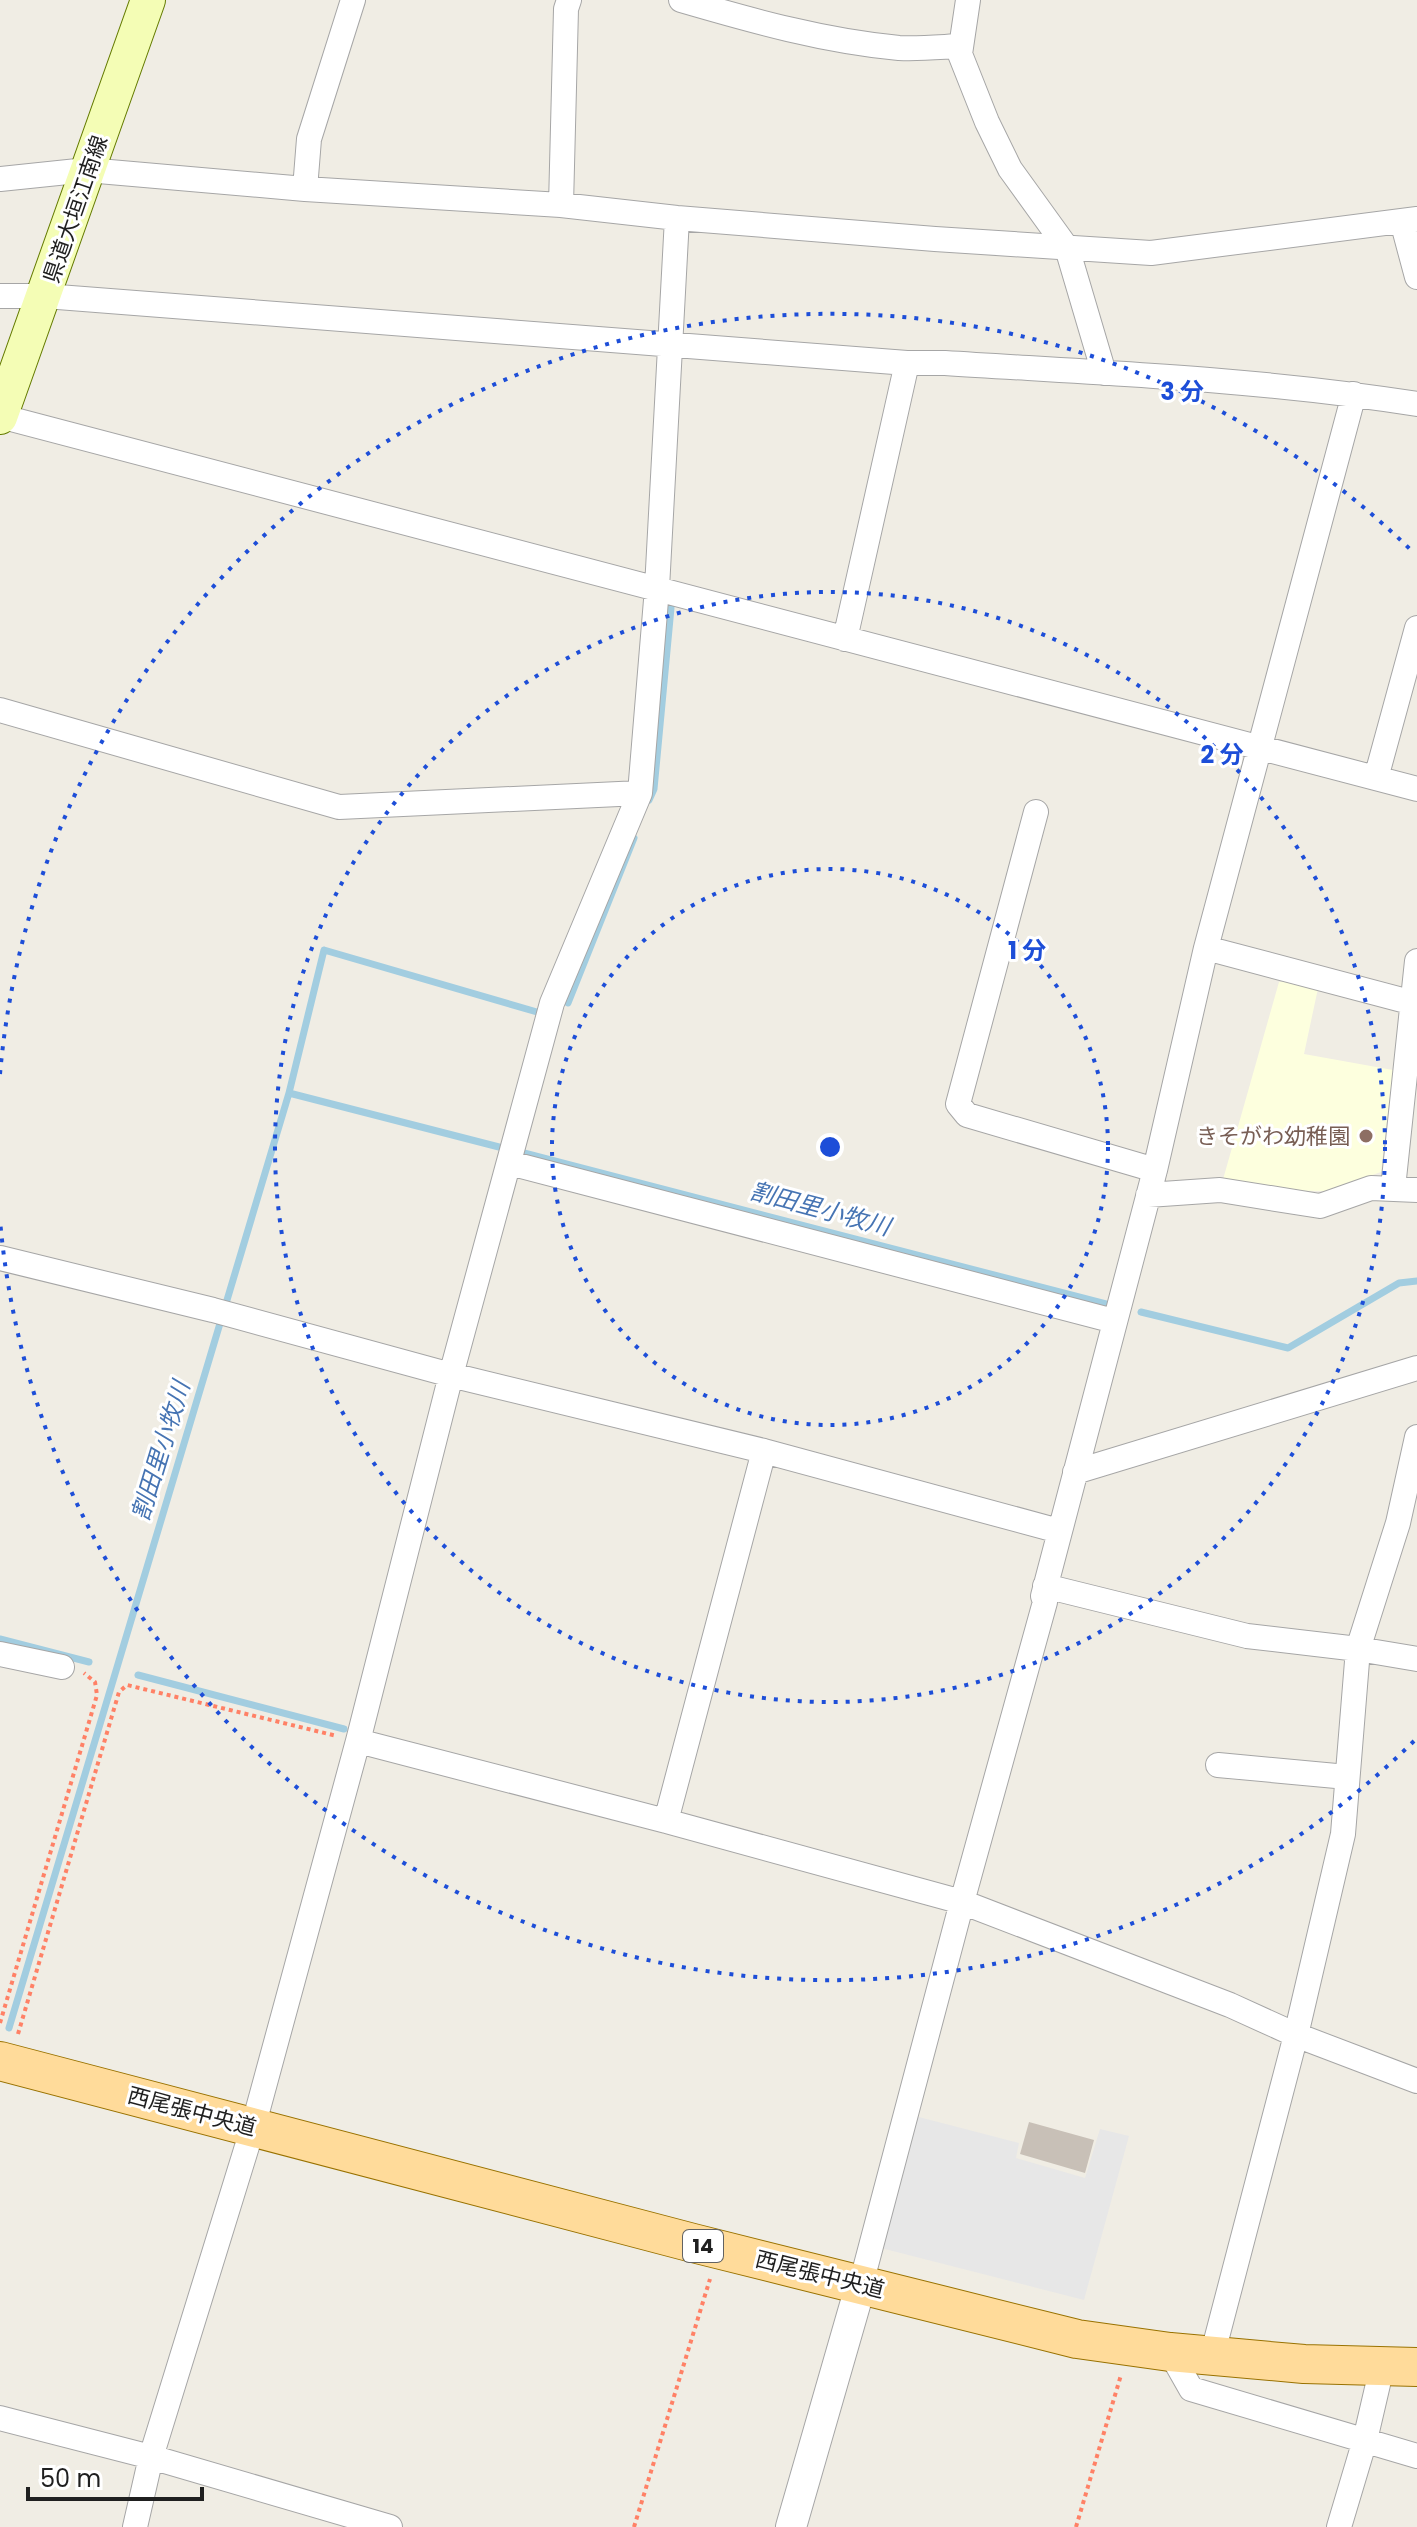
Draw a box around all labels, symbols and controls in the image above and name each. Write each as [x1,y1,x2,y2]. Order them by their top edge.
street label: 県道大垣江南線 [36,131,115,287]
text: 3 分 [1160,375,1204,408]
text: 2 分 [1201,738,1243,771]
text: 1 分 [1008,934,1046,967]
place label: きそがわ幼稚園 [1196,1121,1350,1152]
marker: きそがわ幼稚園 [1357,1127,1375,1145]
centre of rings [816,1133,844,1161]
water label: 割田里小牧川 [746,1174,897,1244]
water label: 割田里小牧川 [124,1374,198,1525]
street label: 西尾張中央道 [124,2079,260,2144]
road number: 14 [683,2230,723,2262]
street label: 西尾張中央道 [752,2243,888,2305]
scale bar [28,2451,202,2501]
text: 50 m [40,2462,101,2495]

